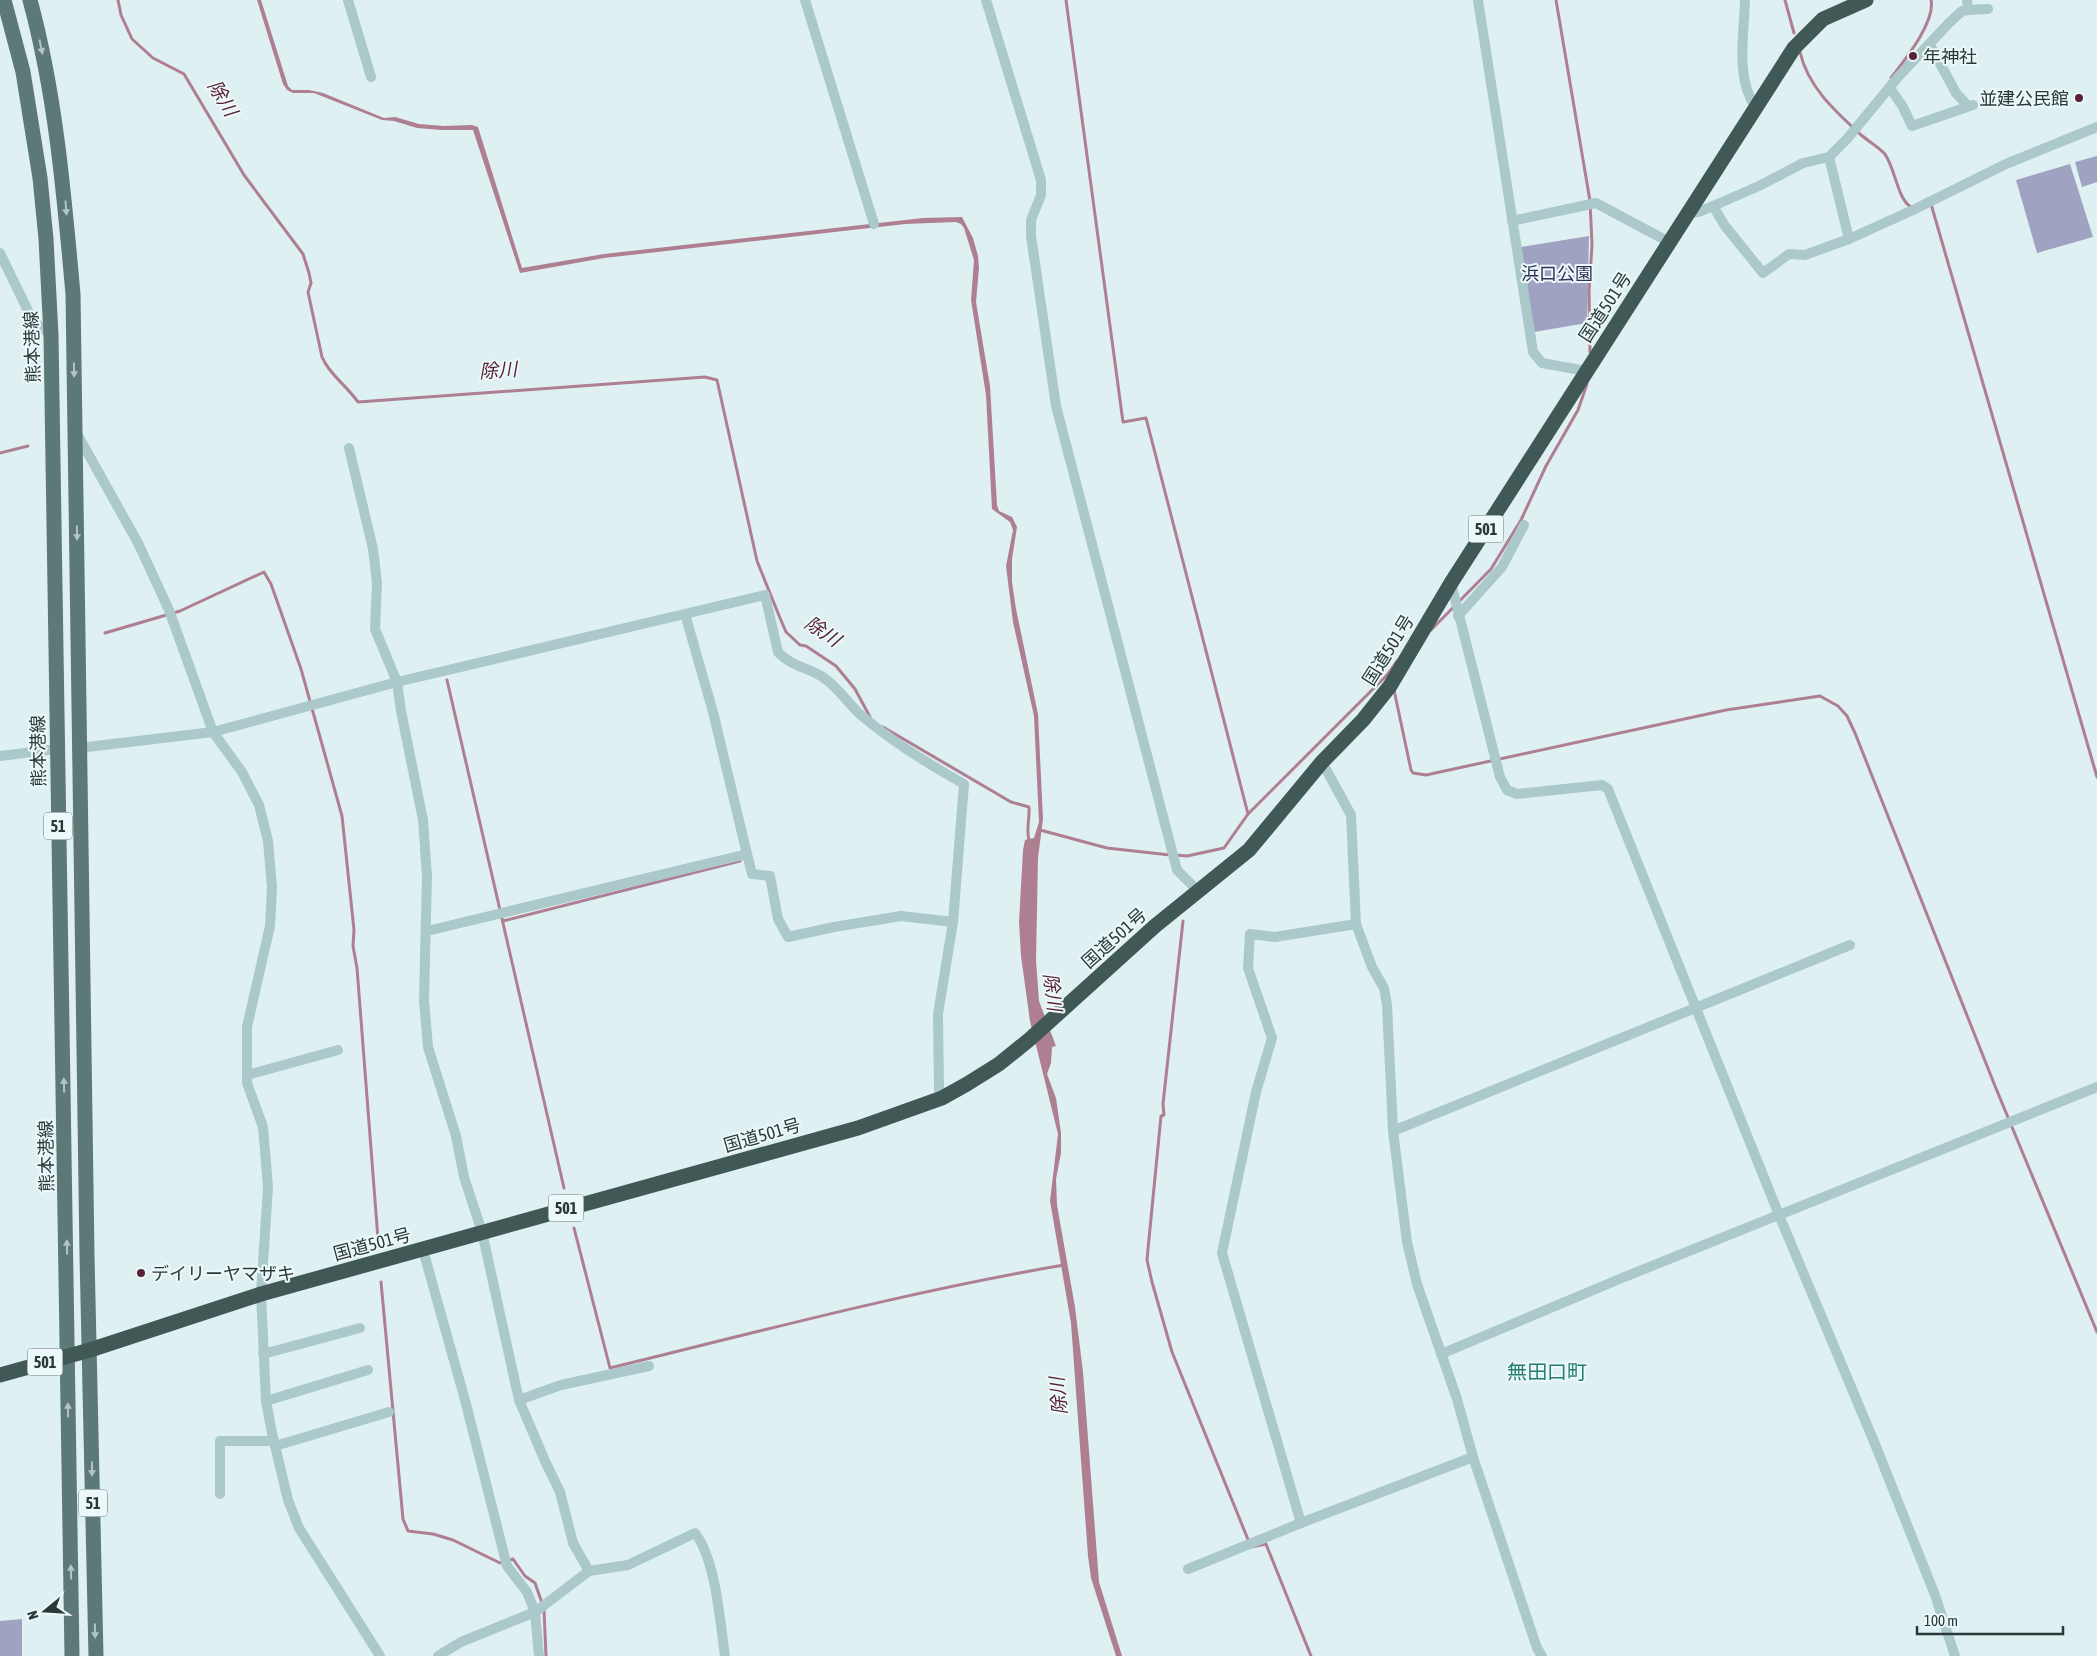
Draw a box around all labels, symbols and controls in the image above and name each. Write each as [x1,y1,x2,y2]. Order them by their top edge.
one-way arrow [37,40,45,55]
place label: 年神社 [1923,46,1977,67]
marker: 年神社 [1907,50,1919,62]
water label: 除川 [204,76,243,122]
place label: 並建公民館 [1979,88,2069,109]
marker: 並建公民館 [2073,92,2085,104]
one-way arrow [62,200,70,216]
park label: 浜口公園 [1521,263,1593,284]
street label: 国道501号 [1575,268,1635,346]
street label: 熊本港線 [20,311,44,383]
water label: 除川 [478,358,520,382]
one-way arrow [71,362,79,378]
road number: 501 [1468,516,1504,542]
one-way arrow [73,525,81,541]
water label: 除川 [801,611,847,652]
street label: 国道501号 [1358,611,1418,689]
street label: 熊本港線 [27,715,49,787]
road number: 51 [44,812,72,839]
street label: 国道501号 [1077,904,1151,972]
water label: 除川 [1040,972,1066,1014]
one-way arrow [59,1077,67,1093]
street label: 国道501号 [721,1114,803,1156]
street label: 熊本港線 [35,1120,57,1192]
road number: 501 [548,1194,584,1222]
street label: 国道501号 [331,1224,413,1264]
one-way arrow [63,1239,71,1255]
place label: デイリーヤマザキ [151,1263,295,1284]
marker: デイリーヤマザキ [135,1267,147,1279]
road number: 501 [28,1348,62,1375]
district label: 無田口町 [1507,1360,1587,1383]
water label: 除川 [1045,1374,1071,1416]
one-way arrow [64,1402,72,1418]
one-way arrow [88,1461,96,1477]
road number: 51 [79,1490,107,1516]
one-way arrow [67,1564,75,1580]
north arrow [20,1586,70,1636]
scale bar [1917,1604,2063,1636]
text: N [24,1609,42,1621]
text: 100 m [1924,1612,1958,1629]
one-way arrow [91,1624,99,1640]

